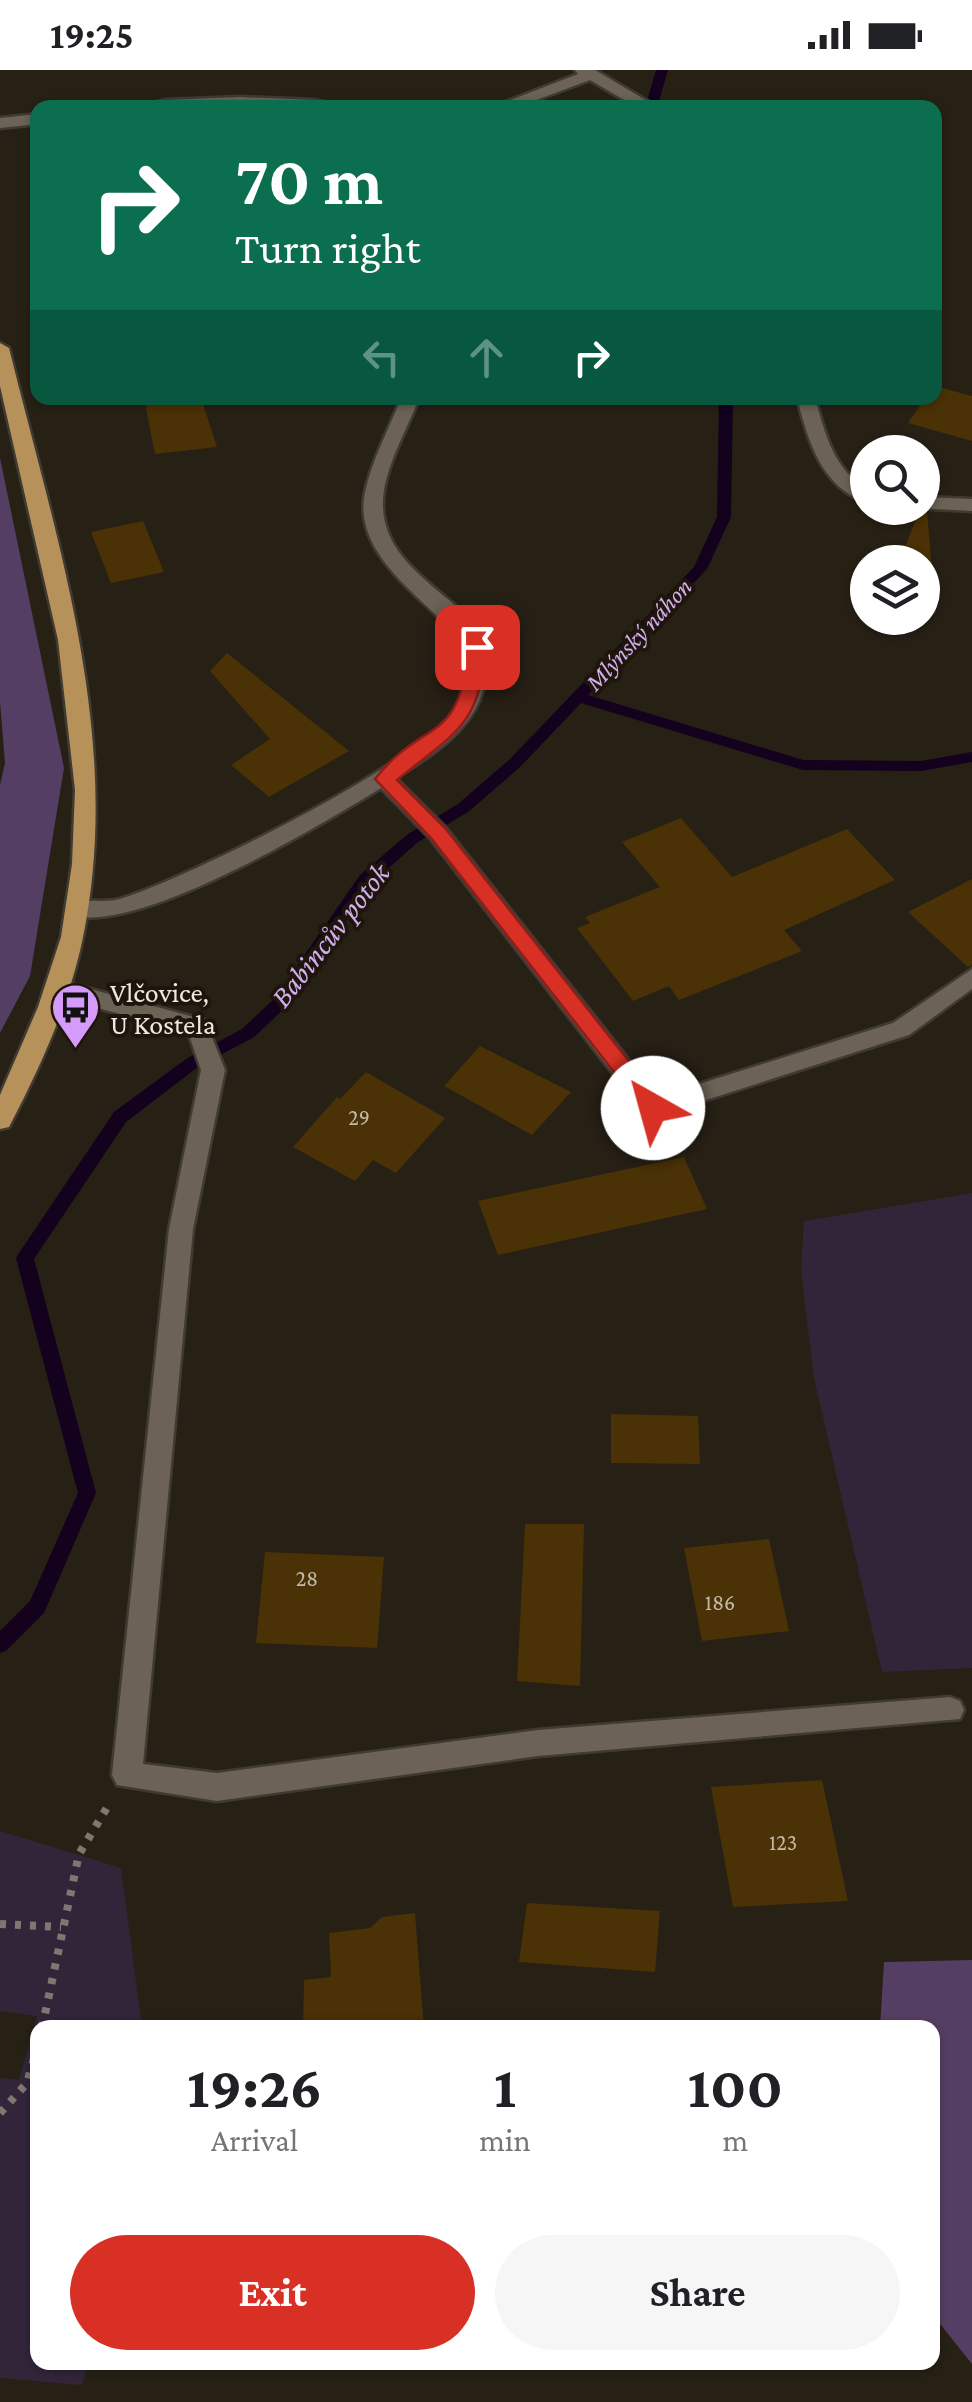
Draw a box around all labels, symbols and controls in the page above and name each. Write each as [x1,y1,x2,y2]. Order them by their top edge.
text: 19:25 [50,14,134,56]
icon: right [70,140,200,270]
text: 70 m [235,141,383,219]
text: Turn right [235,223,420,273]
icon: left [354,330,409,385]
icon: ahead [459,330,514,385]
icon: right [564,330,619,385]
map controls [850,435,940,635]
button: search [850,435,940,525]
button: layers [850,545,940,635]
water label: Mlýnský náhon [579,573,698,697]
pin [435,605,520,690]
icon: arrive [450,620,505,675]
water label: Babincův potok [263,855,398,1014]
place label: Vlčovice, U Kostela [110,977,216,1040]
bus stop icon: Vlčovice, U Kostela [49,982,101,1050]
position arrow [601,1056,705,1160]
house number: 29 [348,1105,370,1130]
house number: 28 [296,1566,318,1591]
house number: 186 [705,1590,735,1615]
house number: 123 [769,1830,797,1855]
text: 19:26 [187,2053,322,2120]
text: 1 [494,2053,516,2120]
text: 100 [688,2053,783,2120]
text: Arrival [211,2122,298,2158]
text: min [479,2122,531,2158]
text: m [722,2122,748,2158]
button: Exit [70,2235,475,2350]
button: Share [495,2235,900,2350]

